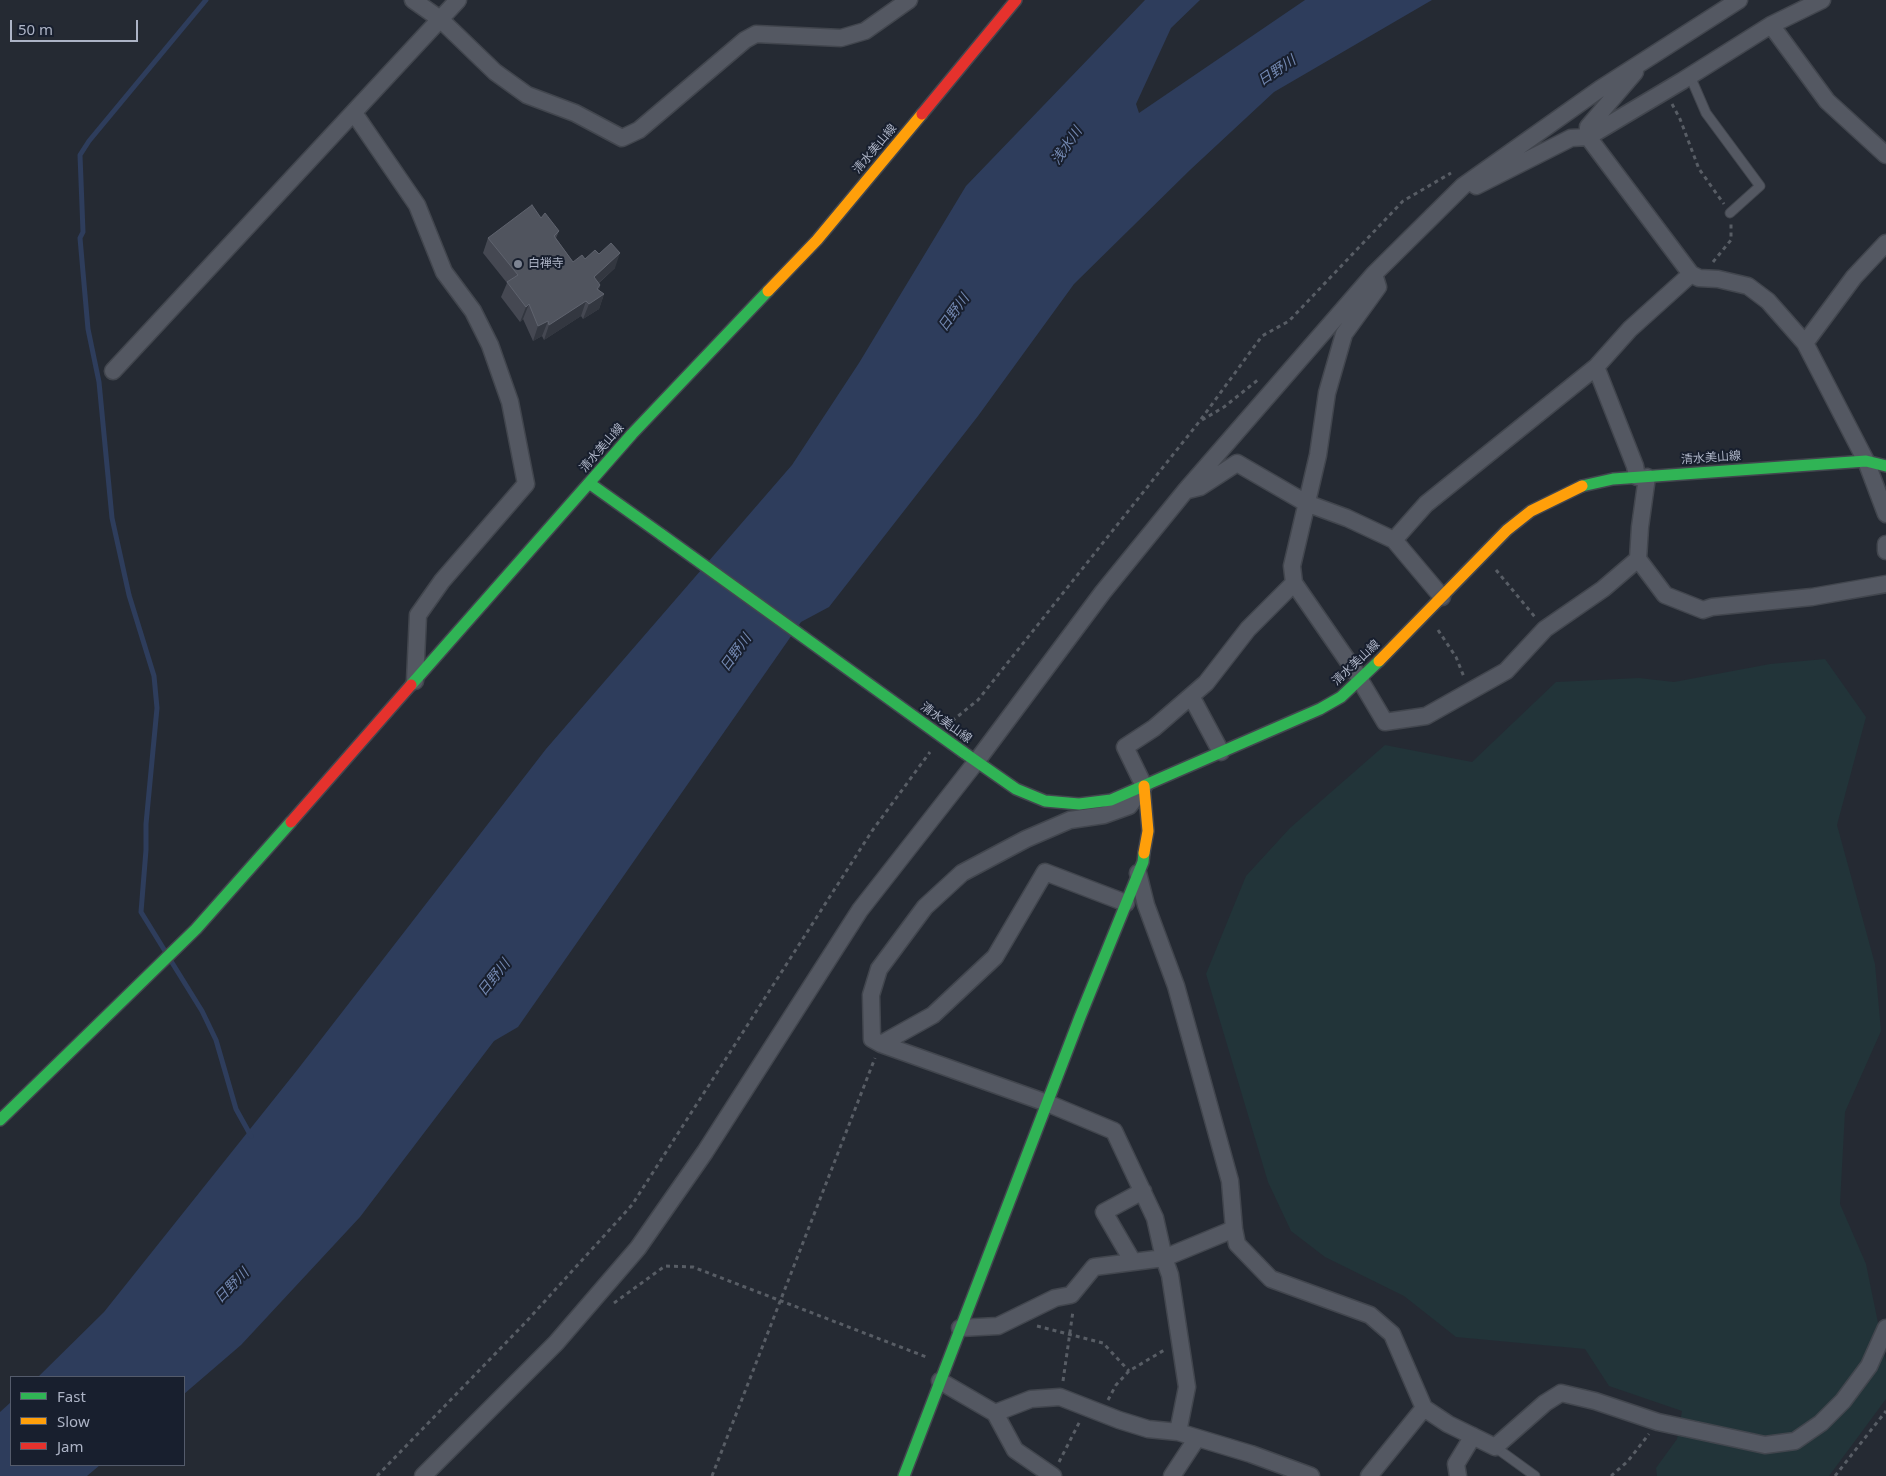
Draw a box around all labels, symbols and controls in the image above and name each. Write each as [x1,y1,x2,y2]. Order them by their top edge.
scale bar [12,10,140,42]
text: 50 m [18,19,53,39]
water label: 日野川 [1255,52,1299,90]
street label: 清水美山線 [850,121,900,177]
water label: 浅水川 [1048,124,1086,168]
place label: 白禅寺 [528,257,564,271]
marker: 白禅寺 [512,258,524,270]
water label: 日野川 [935,291,973,335]
street label: 清水美山線 [577,421,627,475]
street label: 清水美山線 [1681,449,1741,467]
water label: 日野川 [717,631,755,675]
street label: 清水美山線 [1329,637,1383,689]
street label: 清水美山線 [917,700,975,746]
water label: 日野川 [474,956,514,1000]
water label: 日野川 [211,1265,253,1307]
legend [10,1376,185,1466]
text: Fast [57,1386,86,1406]
text: Slow [57,1411,90,1431]
text: Jam [57,1436,84,1456]

